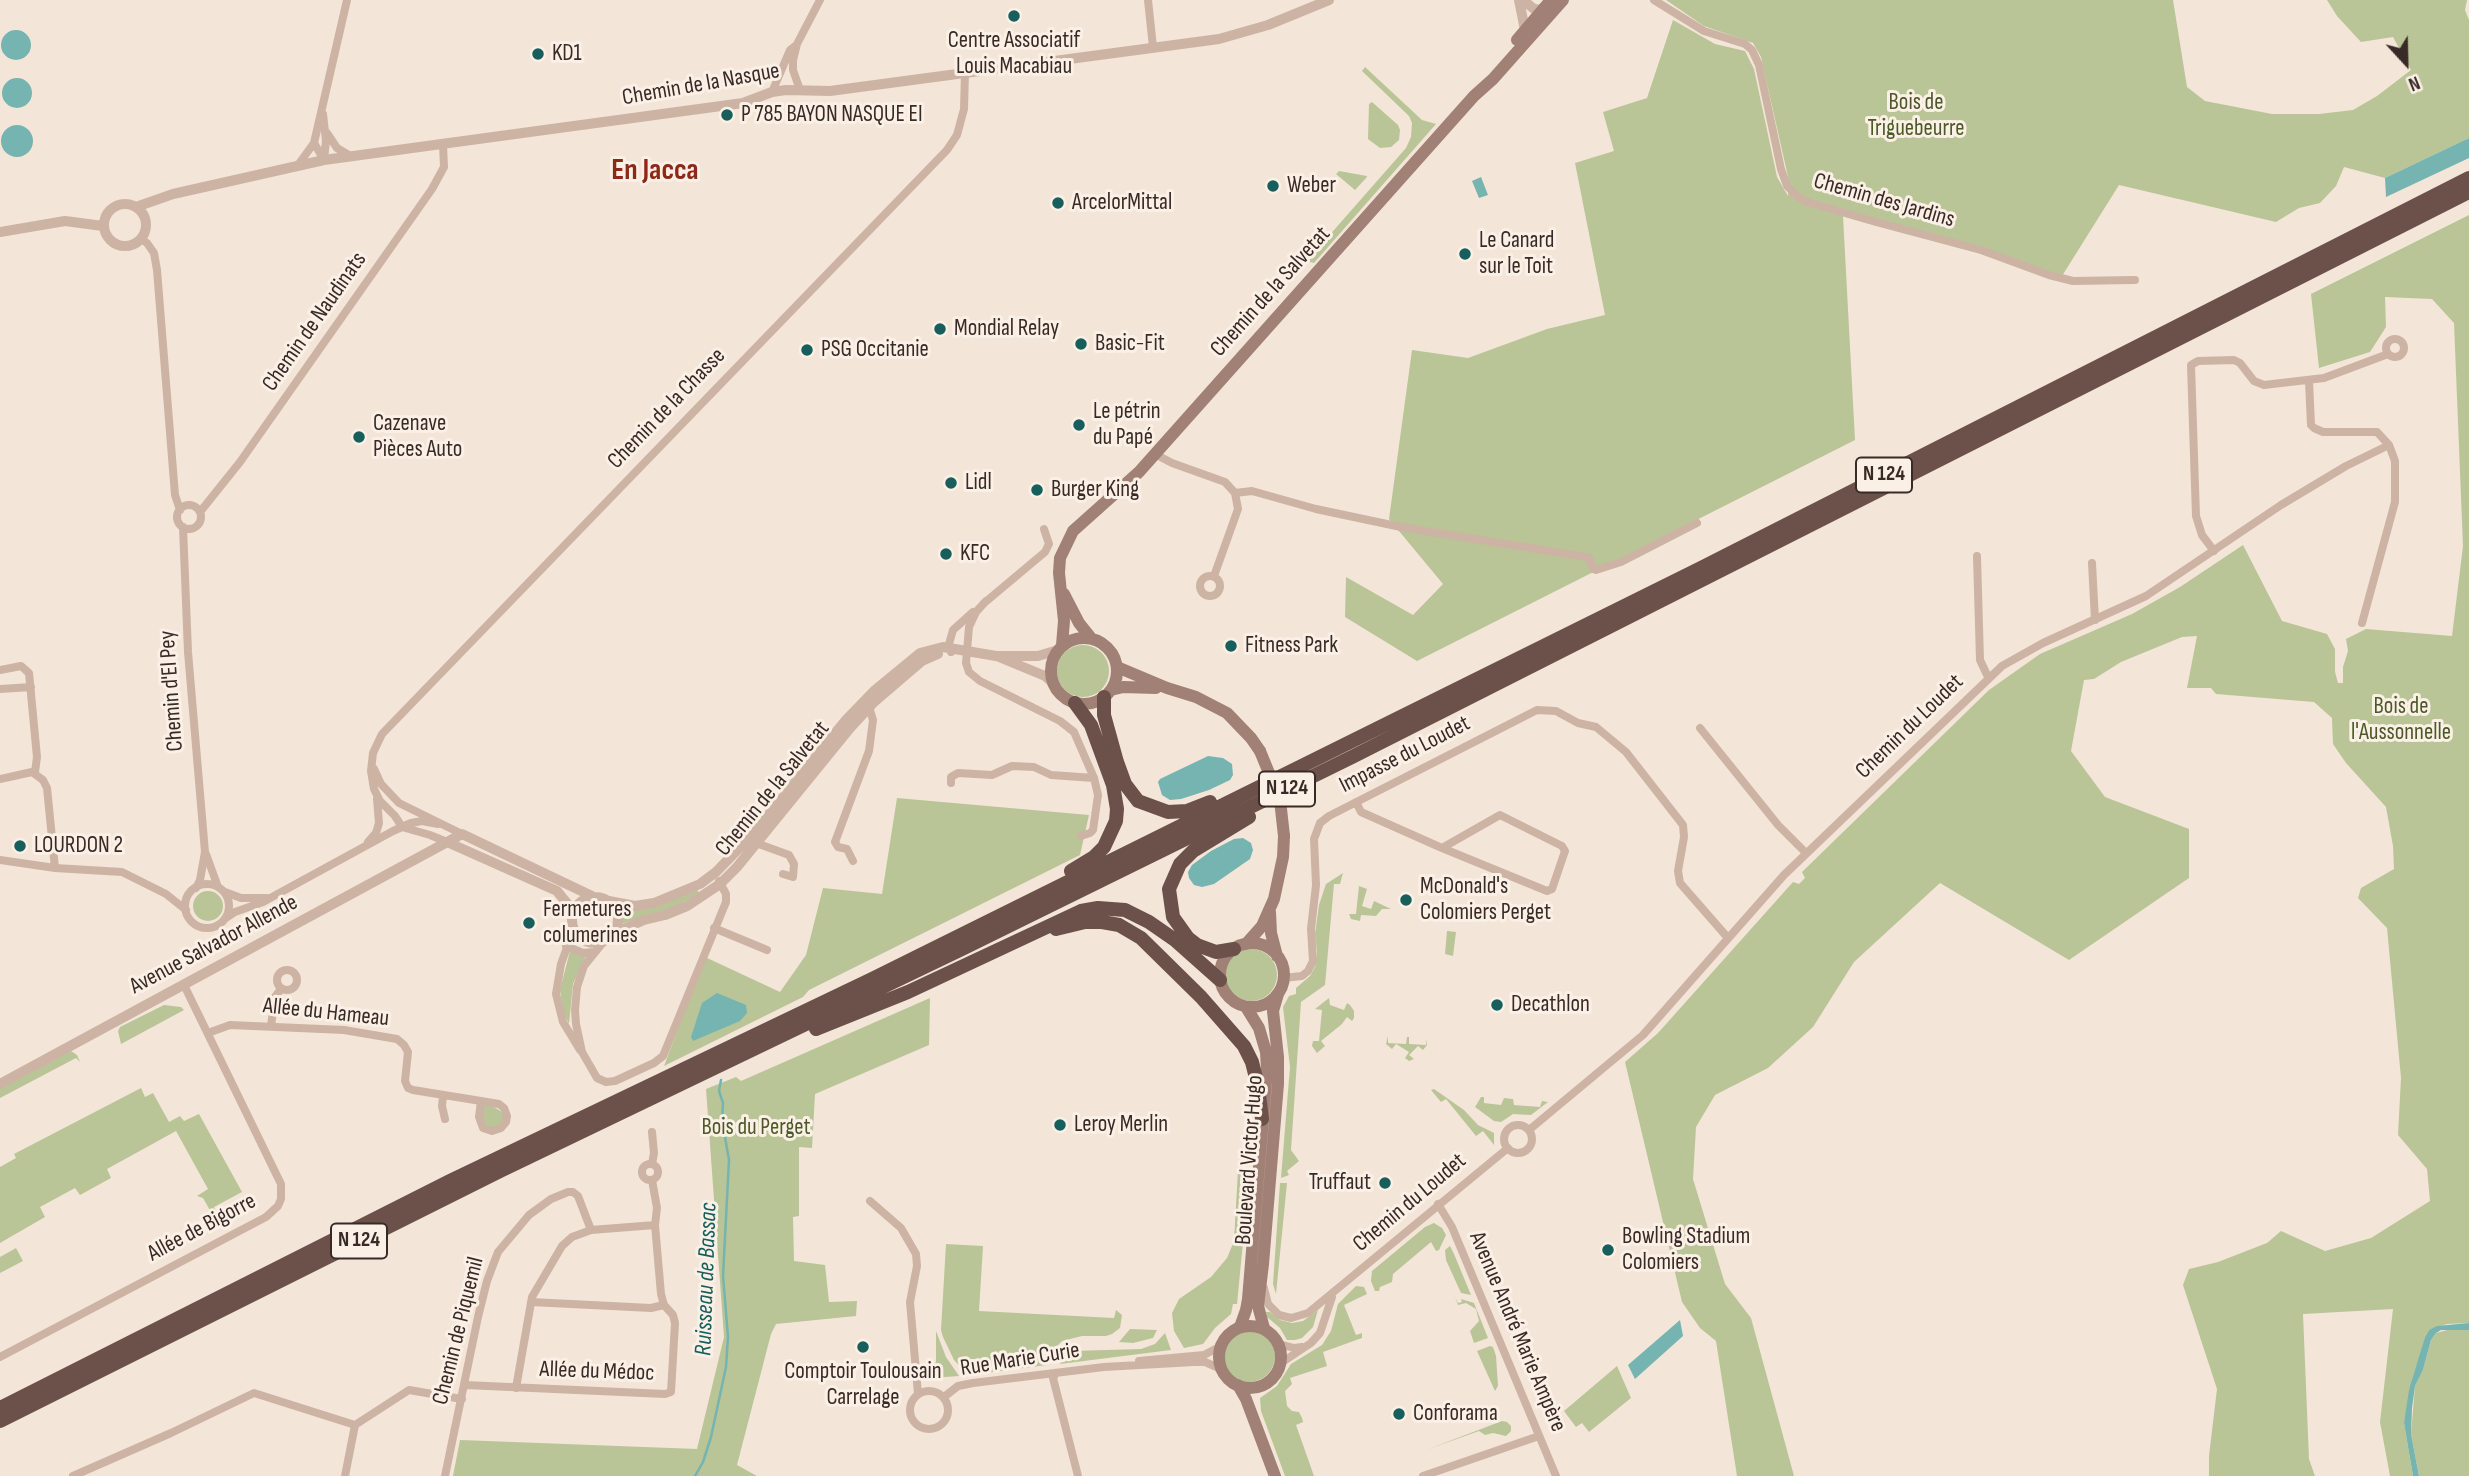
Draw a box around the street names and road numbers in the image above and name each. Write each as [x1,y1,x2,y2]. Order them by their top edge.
street label: Chemin de la Nasque [620,58,782,112]
street label: Chemin des Jardins [1810,168,1958,234]
street label: Chemin de la Salvetat [1205,221,1337,363]
street label: Chemin de Naudinats [257,247,373,397]
street label: Chemin de la Chasse [602,343,732,475]
road number: N 124 [1856,458,1912,492]
street label: Chemin d'El Pey [154,630,190,752]
street label: Chemin du Loudet [1850,669,1970,785]
street label: Impasse du Loudet [1335,710,1475,800]
street label: Chemin de la Salvetat [710,716,836,862]
road number: N 124 [1259,772,1315,806]
street label: Avenue Salvador Allende [125,889,303,1001]
street label: Allée du Hameau [262,993,390,1033]
street label: Boulevard Victor Hugo [1230,1074,1270,1246]
street label: Chemin du Loudet [1348,1148,1472,1258]
street label: Allée de Bigorre [143,1188,261,1268]
road number: N 124 [331,1224,387,1258]
street label: Avenue André Marie Ampère [1462,1228,1572,1436]
street label: Chemin de Piquemil [427,1254,491,1408]
street label: Rue Marie Curie [958,1337,1082,1383]
street label: Allée du Médoc [539,1356,655,1388]

